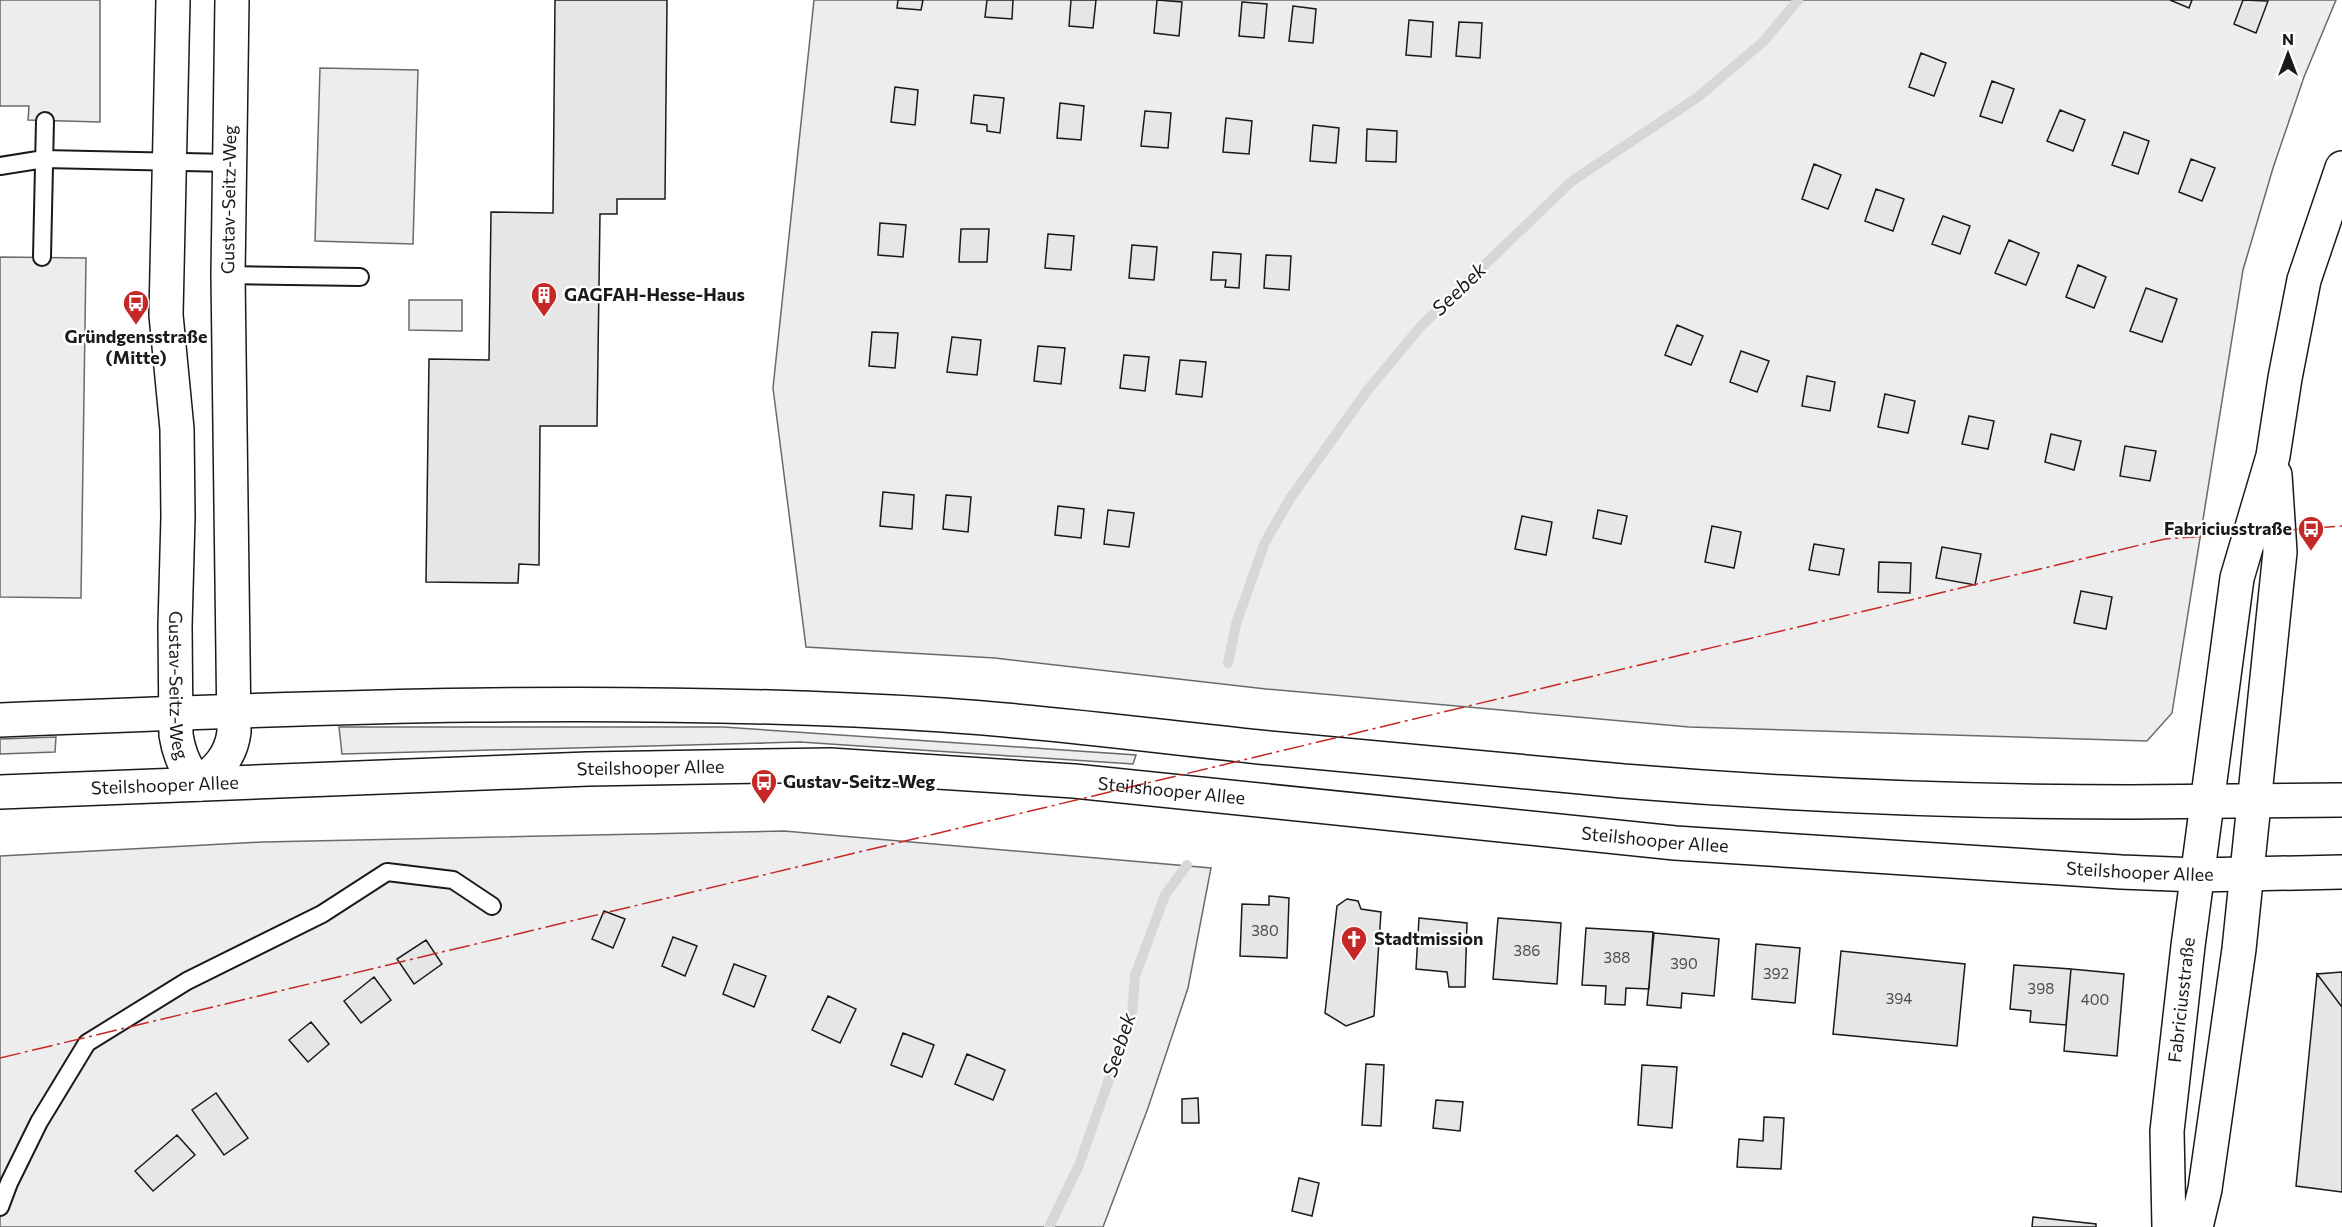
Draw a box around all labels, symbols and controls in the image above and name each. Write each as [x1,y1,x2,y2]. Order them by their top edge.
north arrow [2258,24,2318,84]
text: N [2282,29,2294,48]
street label: Gustav-Seitz-Weg [216,125,240,274]
water label: Seebek [1426,256,1491,320]
building icon: GAGFAH-Hesse-Haus [529,280,559,318]
place label: GAGFAH-Hesse-Haus [564,283,745,305]
bus stop icon: Gründgensstraße (Mitte) [121,288,151,326]
place label: Gründgensstraße (Mitte) [65,325,207,368]
bus stop icon: Fabriciusstraße [2296,514,2326,552]
place label: Fabriciusstraße [2164,517,2292,539]
street label: Gustav-Seitz-Weg [165,611,194,763]
street label: Steilshooper Allee [576,755,725,779]
bus stop icon: Gustav-Seitz-Weg [749,767,779,805]
place label: Gustav-Seitz-Weg [783,770,935,792]
street label: Steilshooper Allee [91,771,239,798]
street label: Steilshooper Allee [1097,772,1246,809]
street label: Steilshooper Allee [1580,821,1729,856]
street label: Steilshooper Allee [2065,856,2214,885]
house number: 380 [1251,921,1279,939]
church icon: Stadtmission [1339,924,1369,962]
place label: Stadtmission [1374,927,1483,949]
street label: Fabriciusstraße [2163,936,2199,1064]
house number: 386 [1514,941,1540,959]
house number: 388 [1604,948,1630,966]
house number: 390 [1670,954,1698,972]
house number: 392 [1763,964,1789,982]
house number: 398 [2028,979,2054,997]
house number: 394 [1886,989,1912,1007]
house number: 400 [2081,990,2109,1008]
water label: Seebek [1096,1008,1140,1080]

